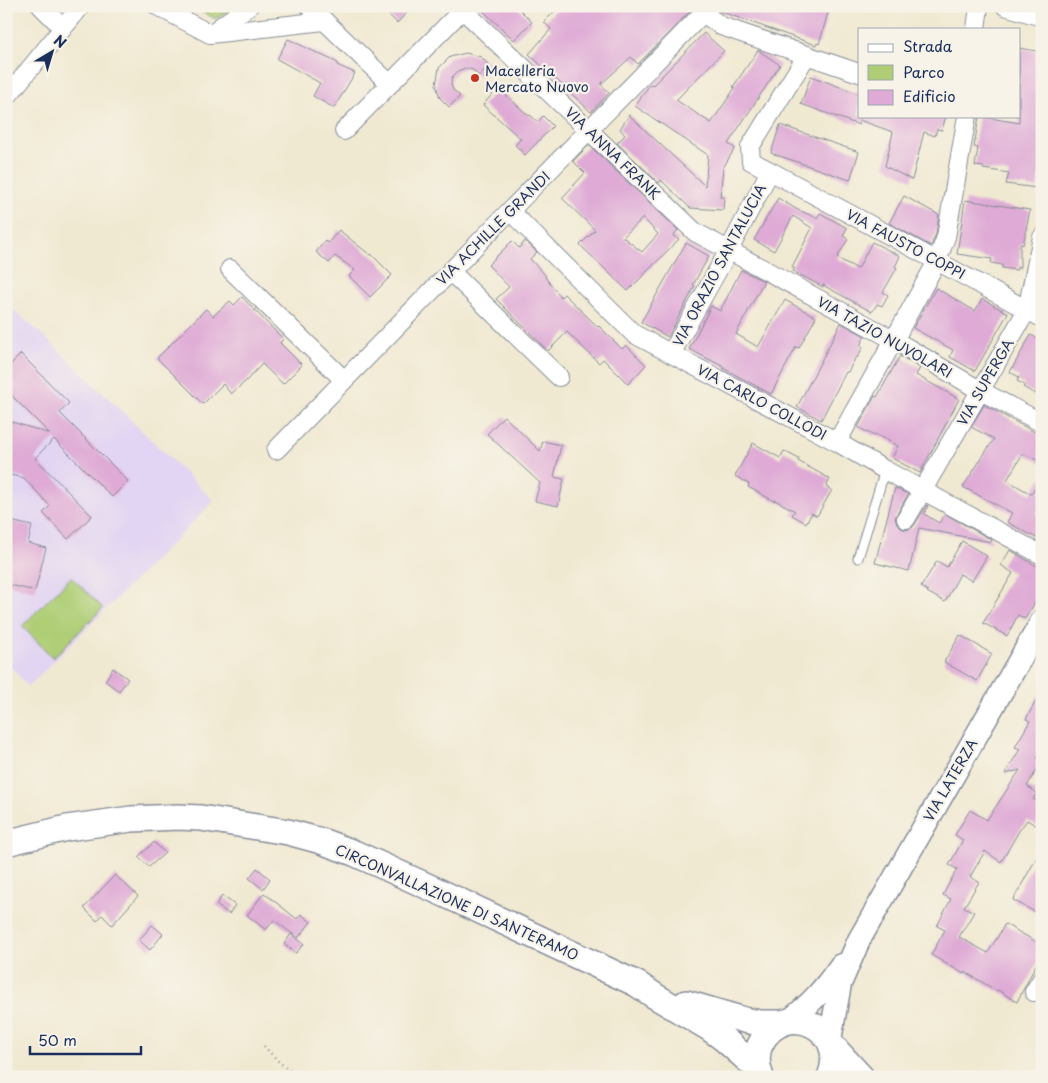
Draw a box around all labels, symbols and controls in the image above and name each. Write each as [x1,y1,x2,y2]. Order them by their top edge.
north arrow [28,28,78,78]
legend [858,28,1020,118]
text: N [49,30,71,53]
text: Strada [903,34,953,57]
place label: Macelleria Mercato Nuovo [485,60,589,97]
text: Parco [903,60,945,83]
marker: Macelleria Mercato Nuovo [469,72,481,84]
text: Edificio [903,84,956,107]
street label: VIA ANNA FRANK [561,102,666,204]
street label: VIA ACHILLE GRANDI [431,166,555,290]
street label: VIA ORAZIO SANTALUCIA [667,180,771,350]
street label: VIA FAUSTO COPPI [843,204,969,284]
street label: VIA TAZIO NUVOLARI [814,291,956,383]
street label: VIA SUPERGA [951,334,1019,430]
street label: VIA CARLO COLLODI [693,359,831,445]
street label: VIA LATERZA [918,735,982,825]
street label: CIRCONVALLAZIONE DI SANTERAMO [332,839,582,965]
scale bar [30,1023,141,1055]
text: 50 m [38,1028,77,1051]

